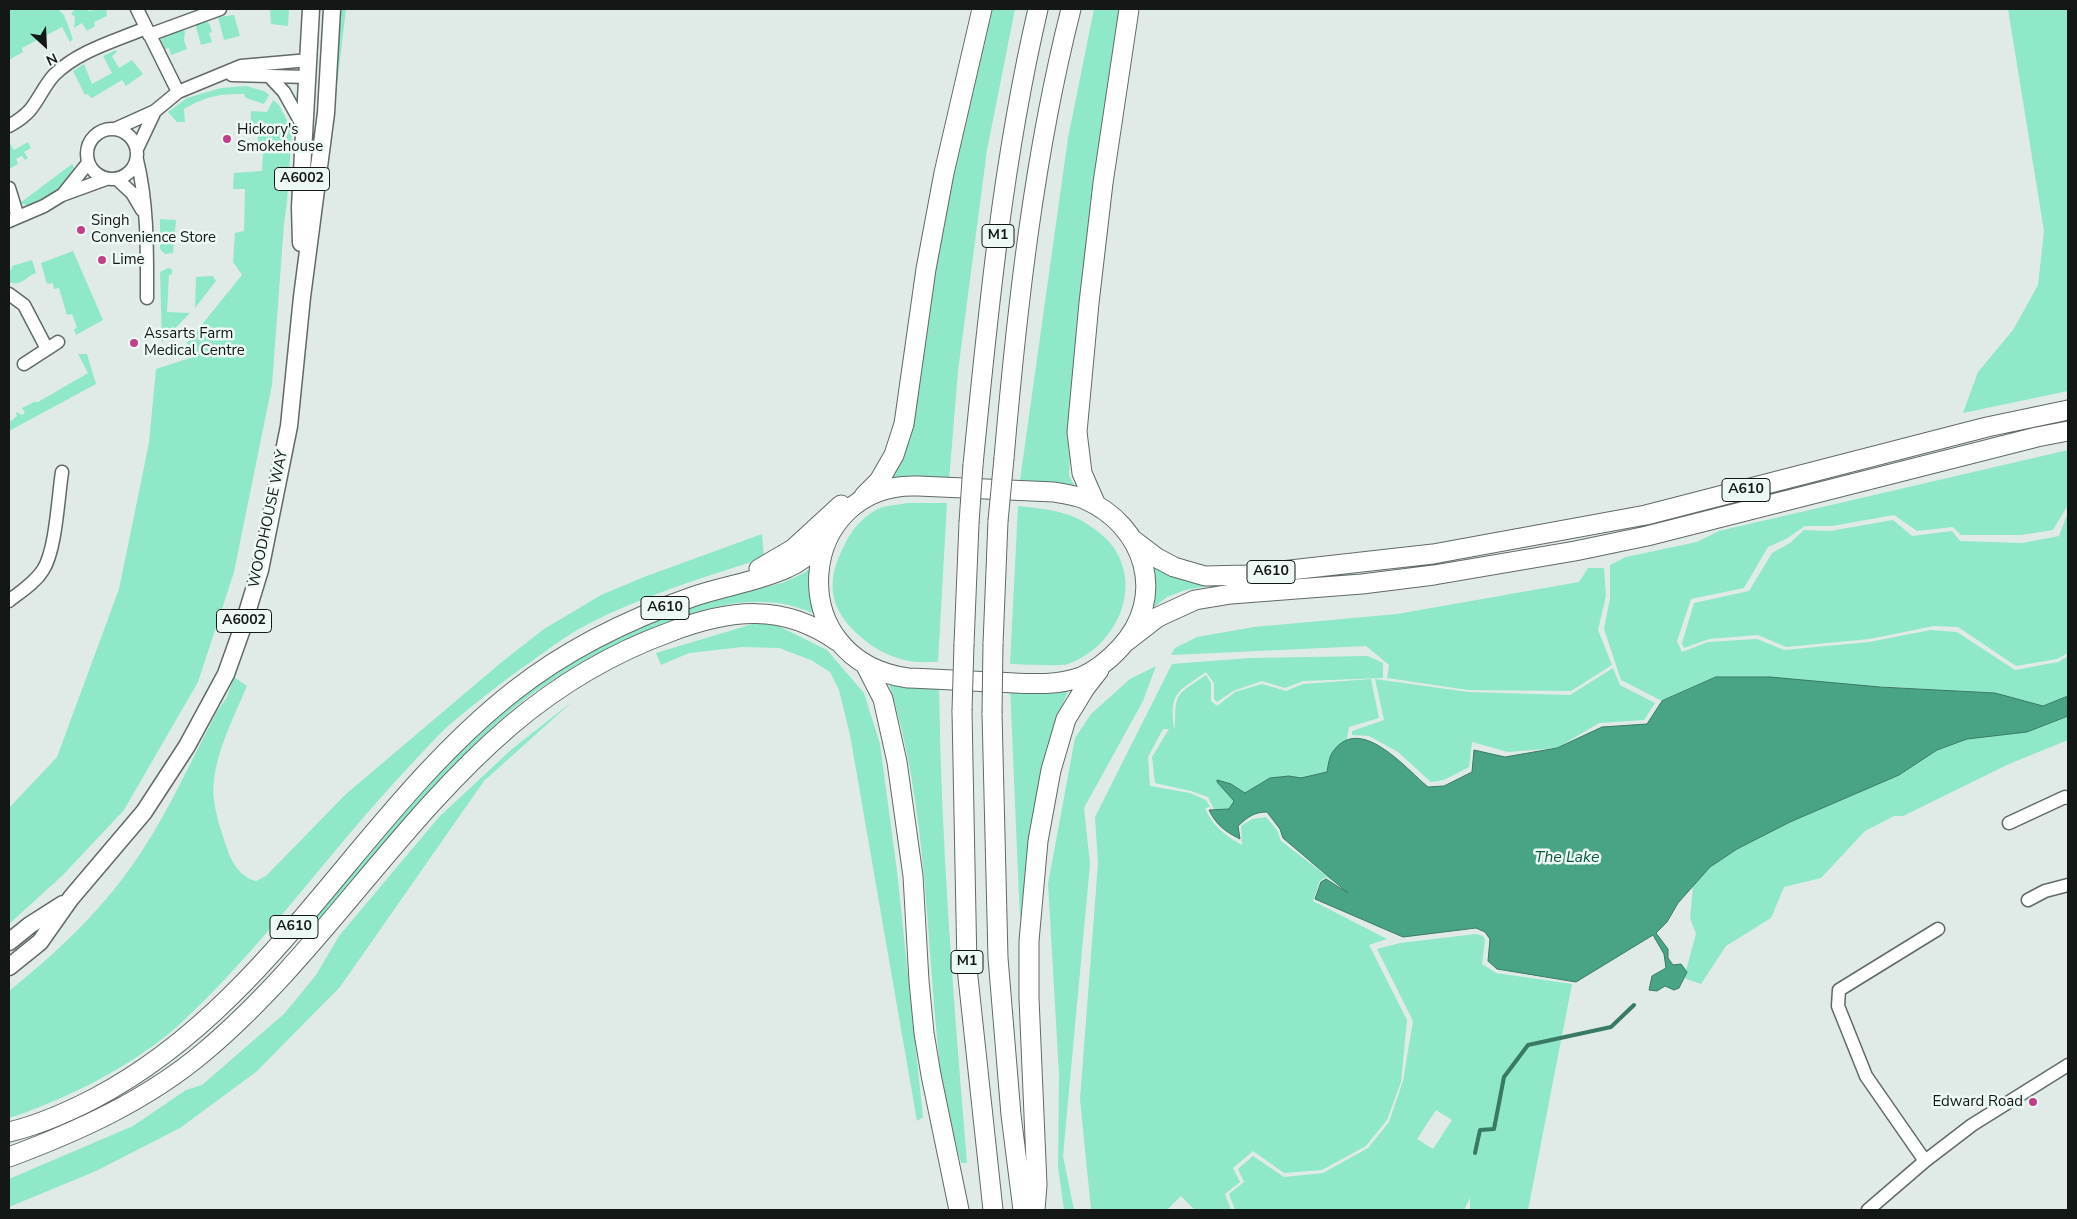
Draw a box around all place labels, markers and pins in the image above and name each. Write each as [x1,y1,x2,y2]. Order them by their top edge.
place label: Hickory's Smokehouse [237,121,323,156]
marker: Hickory's Smokehouse [221,133,233,145]
place label: Singh Convenience Store [91,212,216,247]
marker: Singh Convenience Store [75,224,87,236]
place label: Lime [112,251,144,269]
marker: Lime [96,254,108,266]
place label: Assarts Farm Medical Centre [144,325,245,360]
marker: Assarts Farm Medical Centre [128,337,140,349]
place label: Edward Road [1932,1093,2023,1111]
marker: Edward Road [2027,1096,2039,1108]

